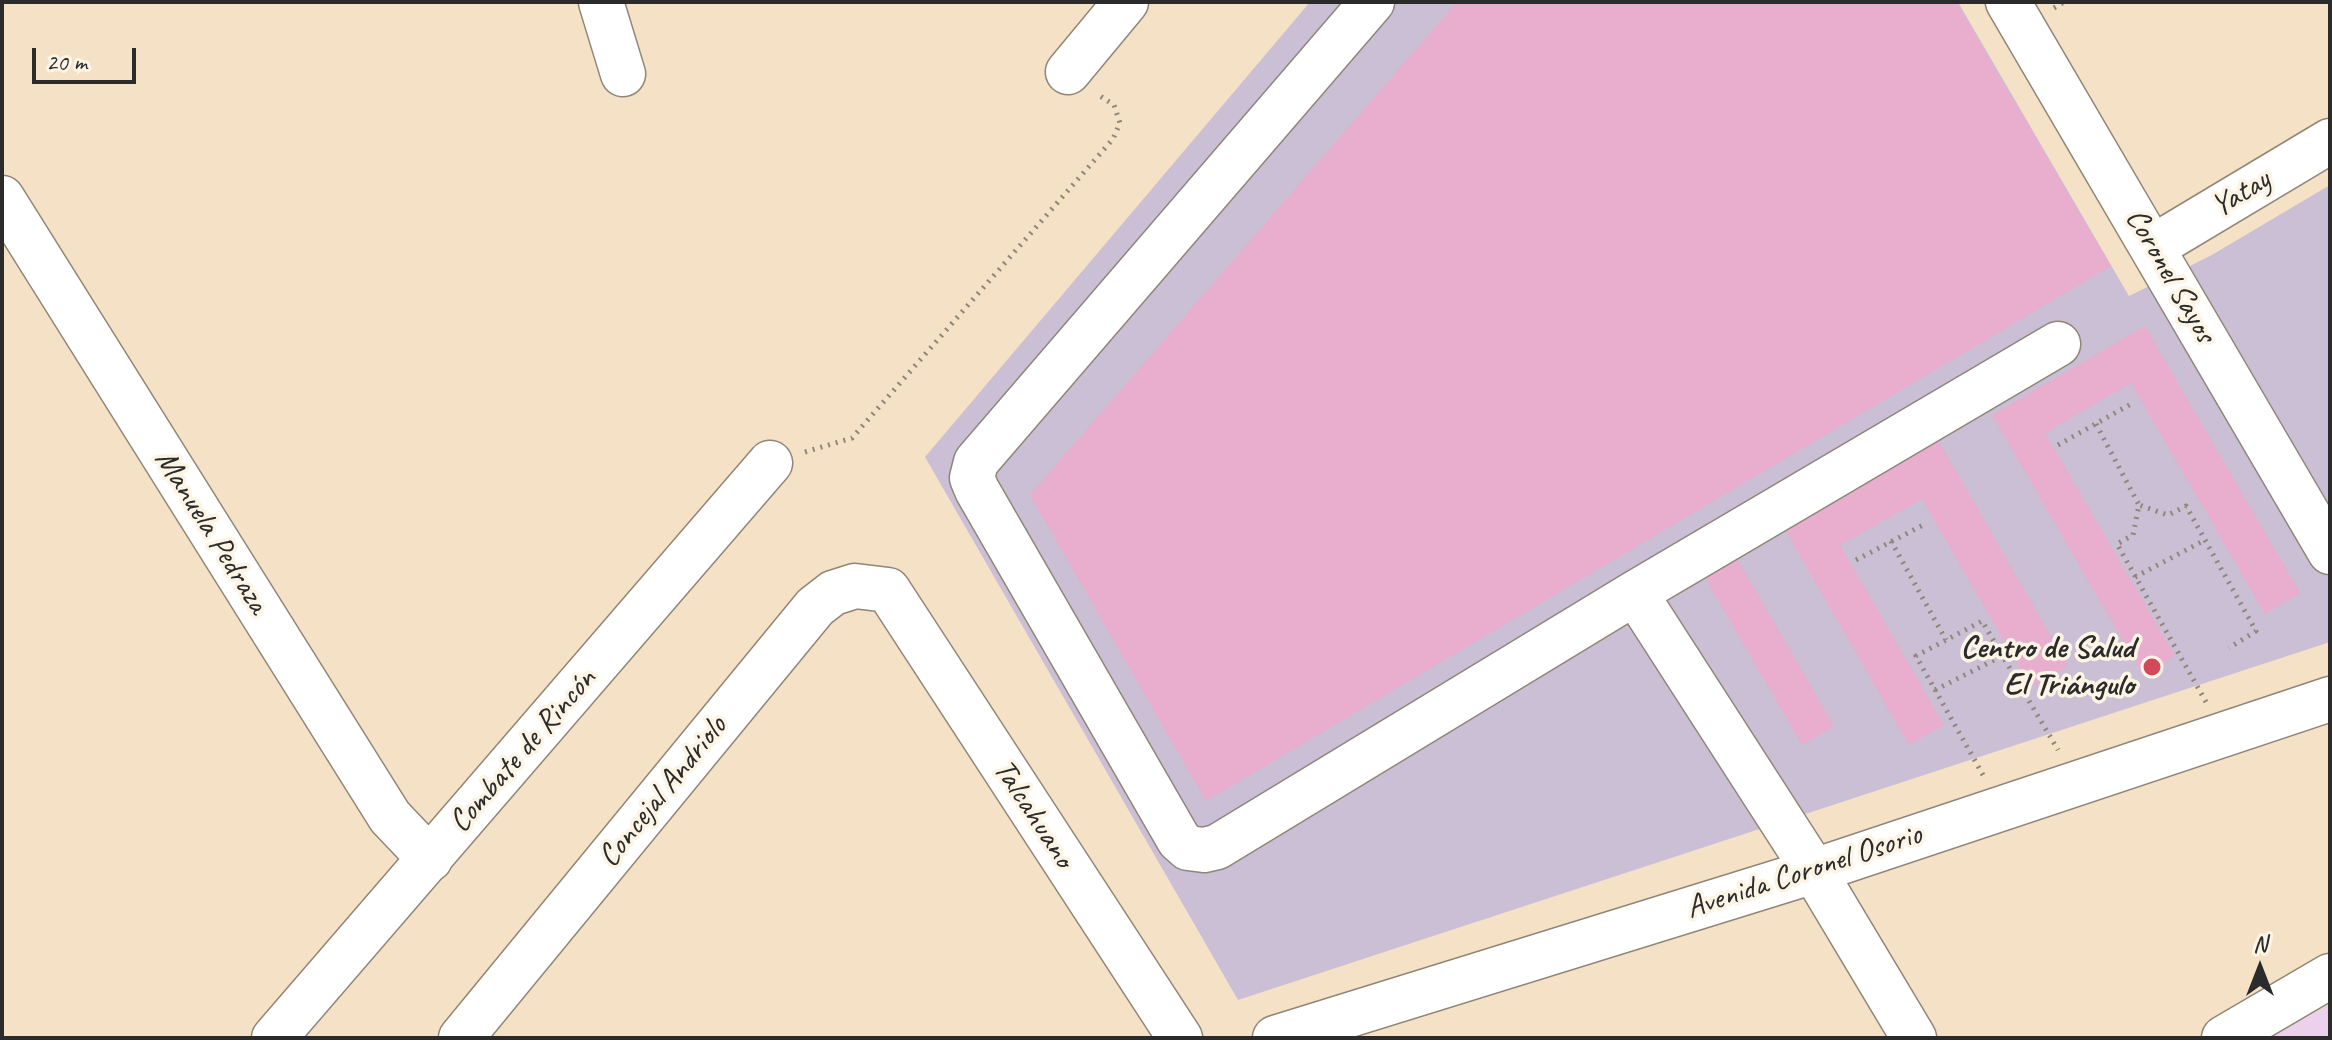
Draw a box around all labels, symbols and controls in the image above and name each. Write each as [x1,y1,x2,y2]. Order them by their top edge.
scale bar [36,32,140,82]
text: 20 m [46,47,87,77]
street label: Yatay [2204,162,2278,226]
street label: Coronel Sayos [2116,202,2224,350]
street label: Manuela Pedraza [146,443,276,621]
place label: Centro de Salud El Triángulo [1960,630,2134,705]
marker: Centro de Salud El Triángulo [2141,656,2163,678]
street label: Combate de Rincón [441,661,605,841]
street label: Concejal Andriolo [590,709,736,875]
street label: Talcahuano [984,753,1082,875]
street label: Avenida Coronel Osorio [1682,816,1926,928]
north arrow [2220,928,2300,1008]
text: N [2253,930,2267,958]

